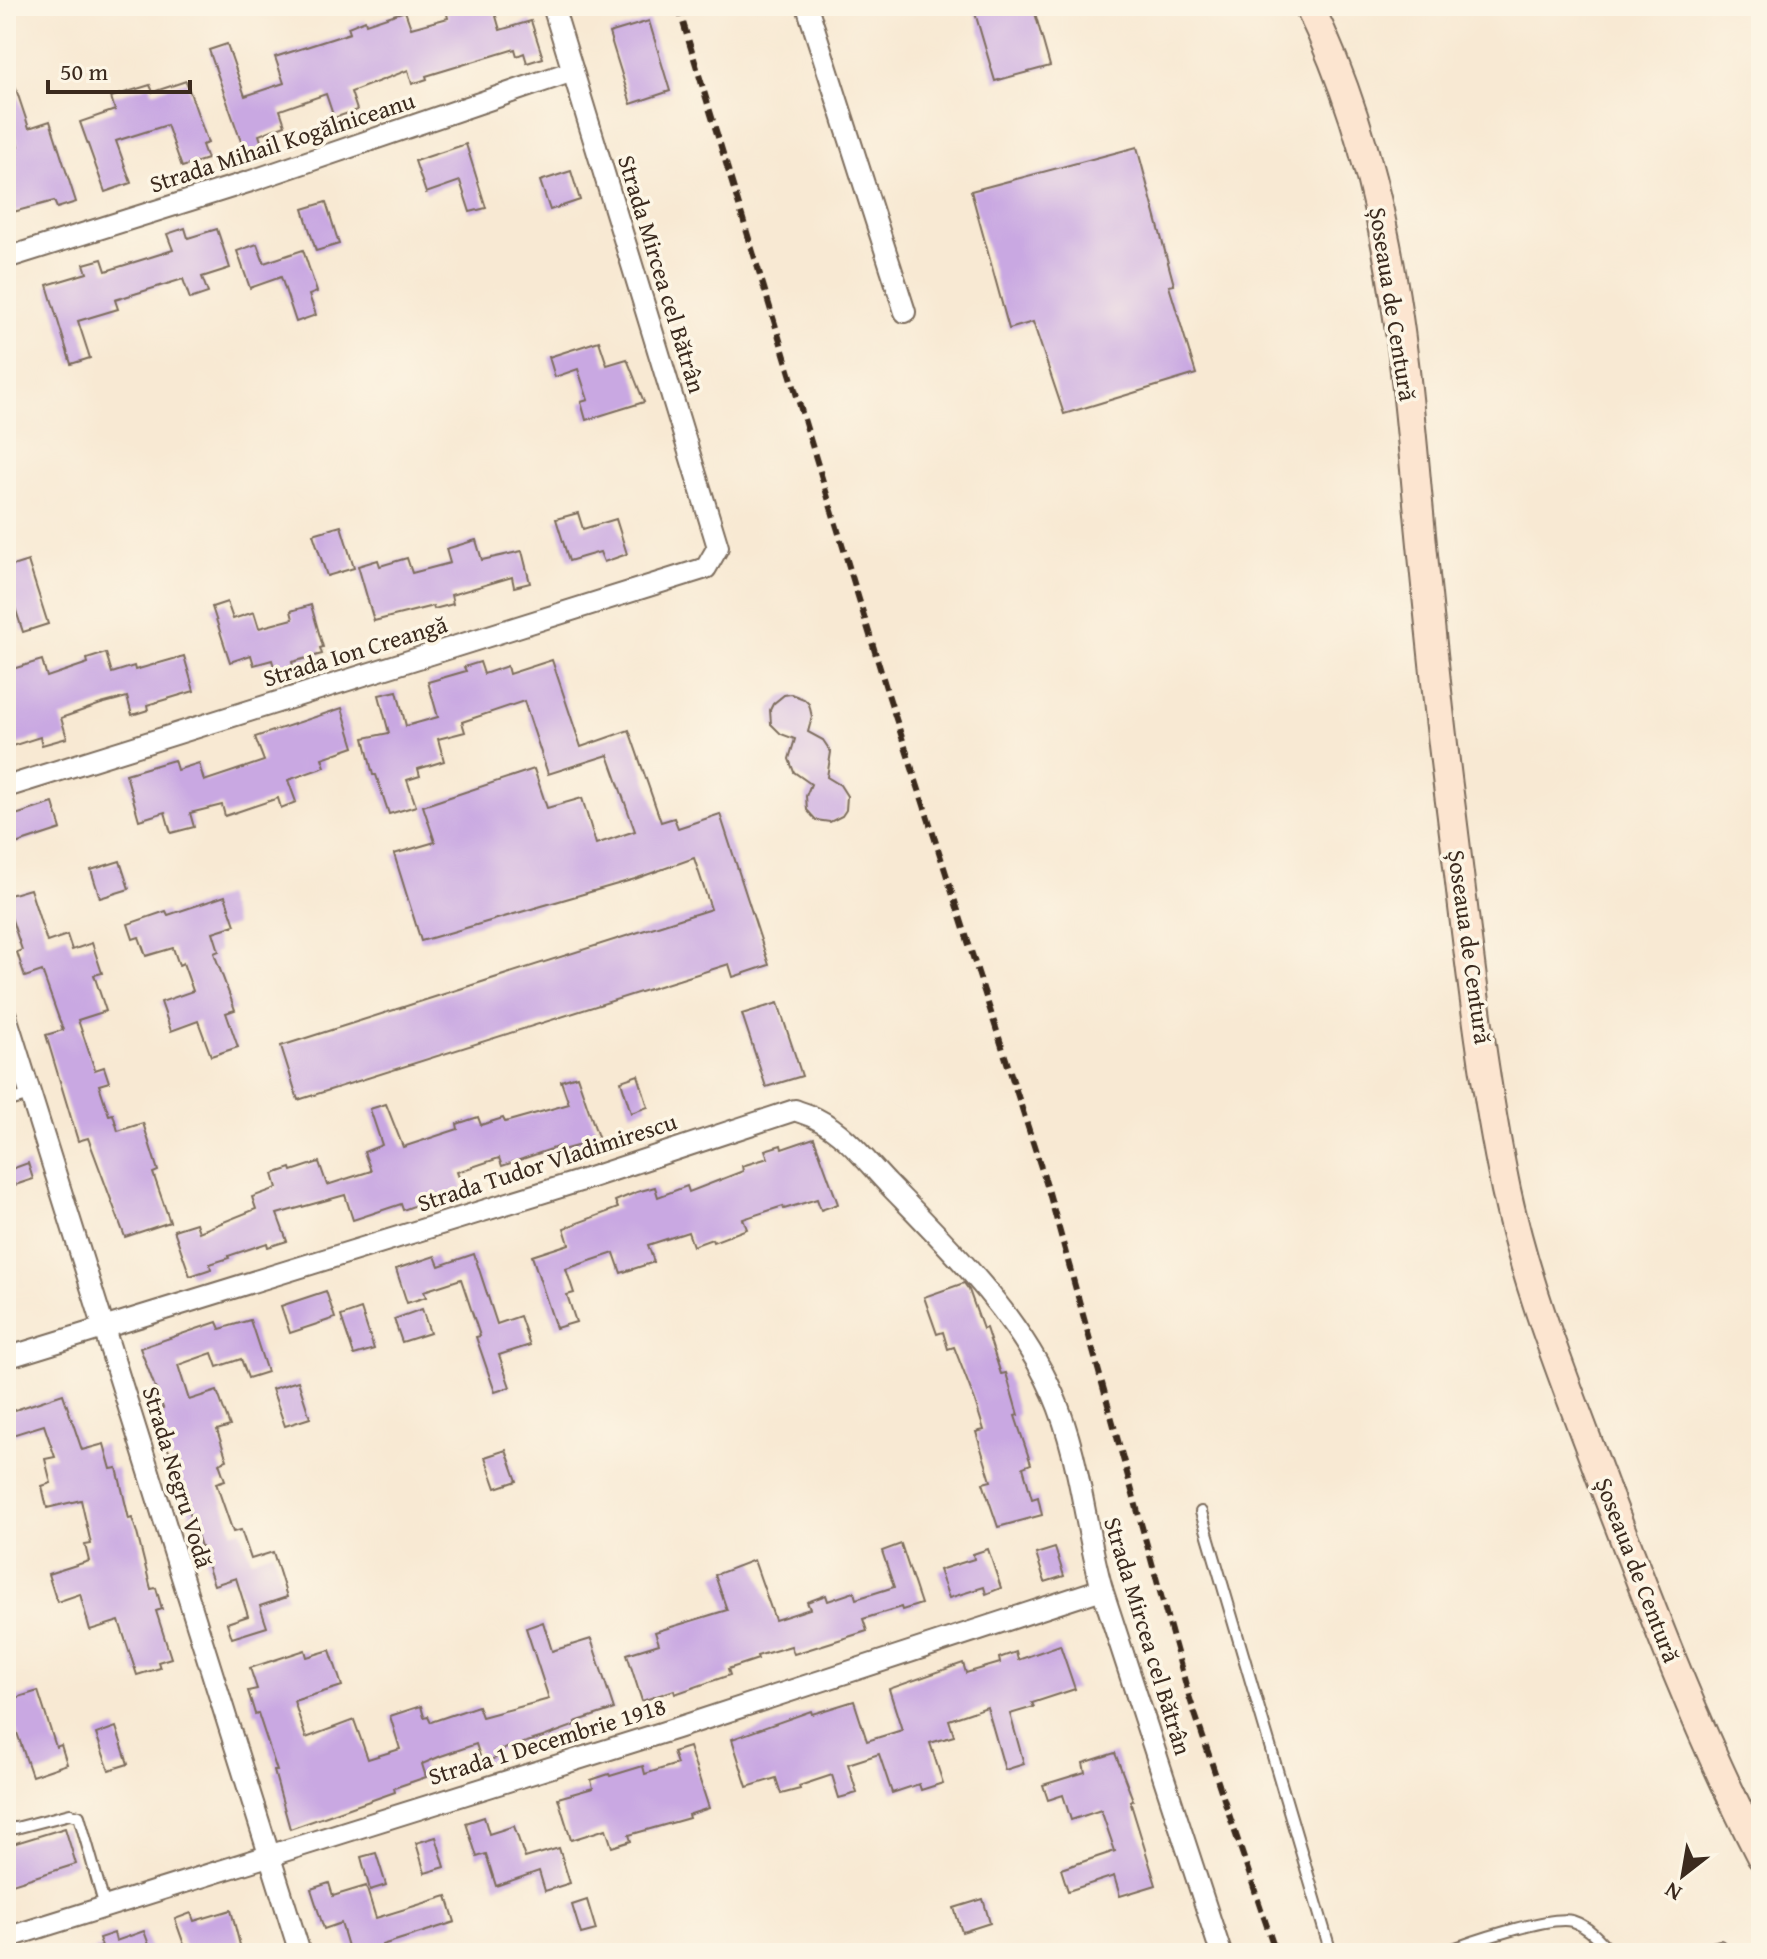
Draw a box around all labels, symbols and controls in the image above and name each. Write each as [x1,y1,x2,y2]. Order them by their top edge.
scale bar [48,44,190,94]
text: 50 m [60,54,108,89]
street label: Strada Mihail Kogălniceanu [145,83,419,201]
street label: Strada Mircea cel Bătrân [609,151,715,398]
street label: Șoseaua de Centură [1360,205,1426,404]
street label: Strada Ion Creangă [259,606,452,696]
street label: Șoseaua de Centură [1439,848,1501,1047]
street label: Strada Tudor Vladimirescu [413,1103,681,1221]
street label: Strada Negru Vodă [134,1382,222,1573]
street label: Șoseaua de Centură [1587,1472,1690,1668]
street label: Strada Mircea cel Bătrân [1095,1513,1201,1760]
street label: Strada 1 Decembrie 1918 [424,1688,670,1794]
north arrow [1643,1835,1723,1915]
text: N [1658,1874,1687,1910]

